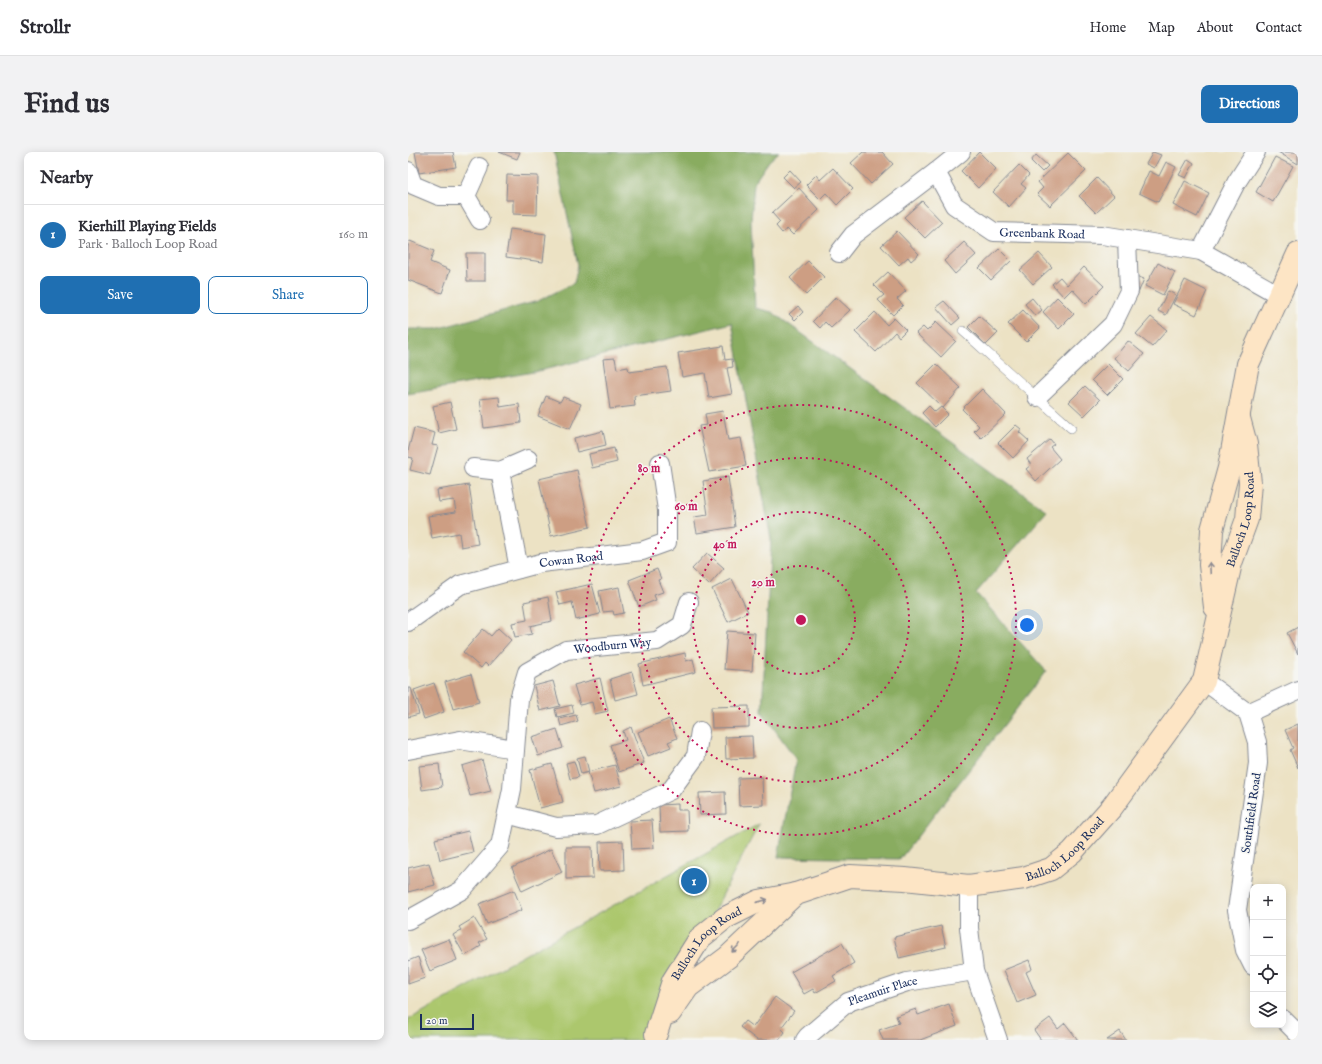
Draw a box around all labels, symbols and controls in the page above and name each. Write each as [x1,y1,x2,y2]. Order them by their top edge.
text: Strollr [20,16,71,40]
text: Home [1090,19,1126,37]
text: Map [1148,19,1175,37]
text: About [1197,19,1233,37]
text: Contact [1255,19,1302,37]
button: Directions [1201,85,1298,123]
text: Find us [24,87,110,122]
text: Nearby [40,168,93,189]
text: Kierhill Playing Fields [78,217,216,236]
street label: Greenbank Road [999,225,1086,243]
text: 1 [51,226,55,243]
text: 160 m [338,226,368,243]
text: Park · Balloch Loop Road [78,236,218,253]
button: Save [40,276,200,314]
button: Share [208,276,368,314]
text: 80 m [638,461,661,476]
street label: Balloch Loop Road [1223,470,1258,569]
text: 60 m [675,499,698,514]
text: 40 m [713,537,738,552]
street label: Cowan Road [538,549,604,571]
one-way arrow [1207,562,1214,575]
text: 20 m [751,575,775,590]
centre of rings [794,613,808,627]
your location [1017,615,1037,635]
street label: Woodburn Way [573,635,652,657]
street label: Southfield Road [1238,771,1265,854]
street label: Balloch Loop Road [1024,814,1108,885]
pin: 1 [681,866,707,896]
map controls [1250,884,1286,1028]
button: + [1250,884,1286,920]
one-way arrow [756,897,769,904]
street label: Balloch Loop Road [668,904,745,983]
button: − [1250,920,1286,956]
one-way arrow [731,943,741,953]
button: locate [1250,956,1286,992]
street label: Pleamuir Place [846,973,919,1010]
button: layers [1250,992,1286,1028]
scale bar [420,1012,474,1031]
text: 20 m [426,1014,447,1028]

